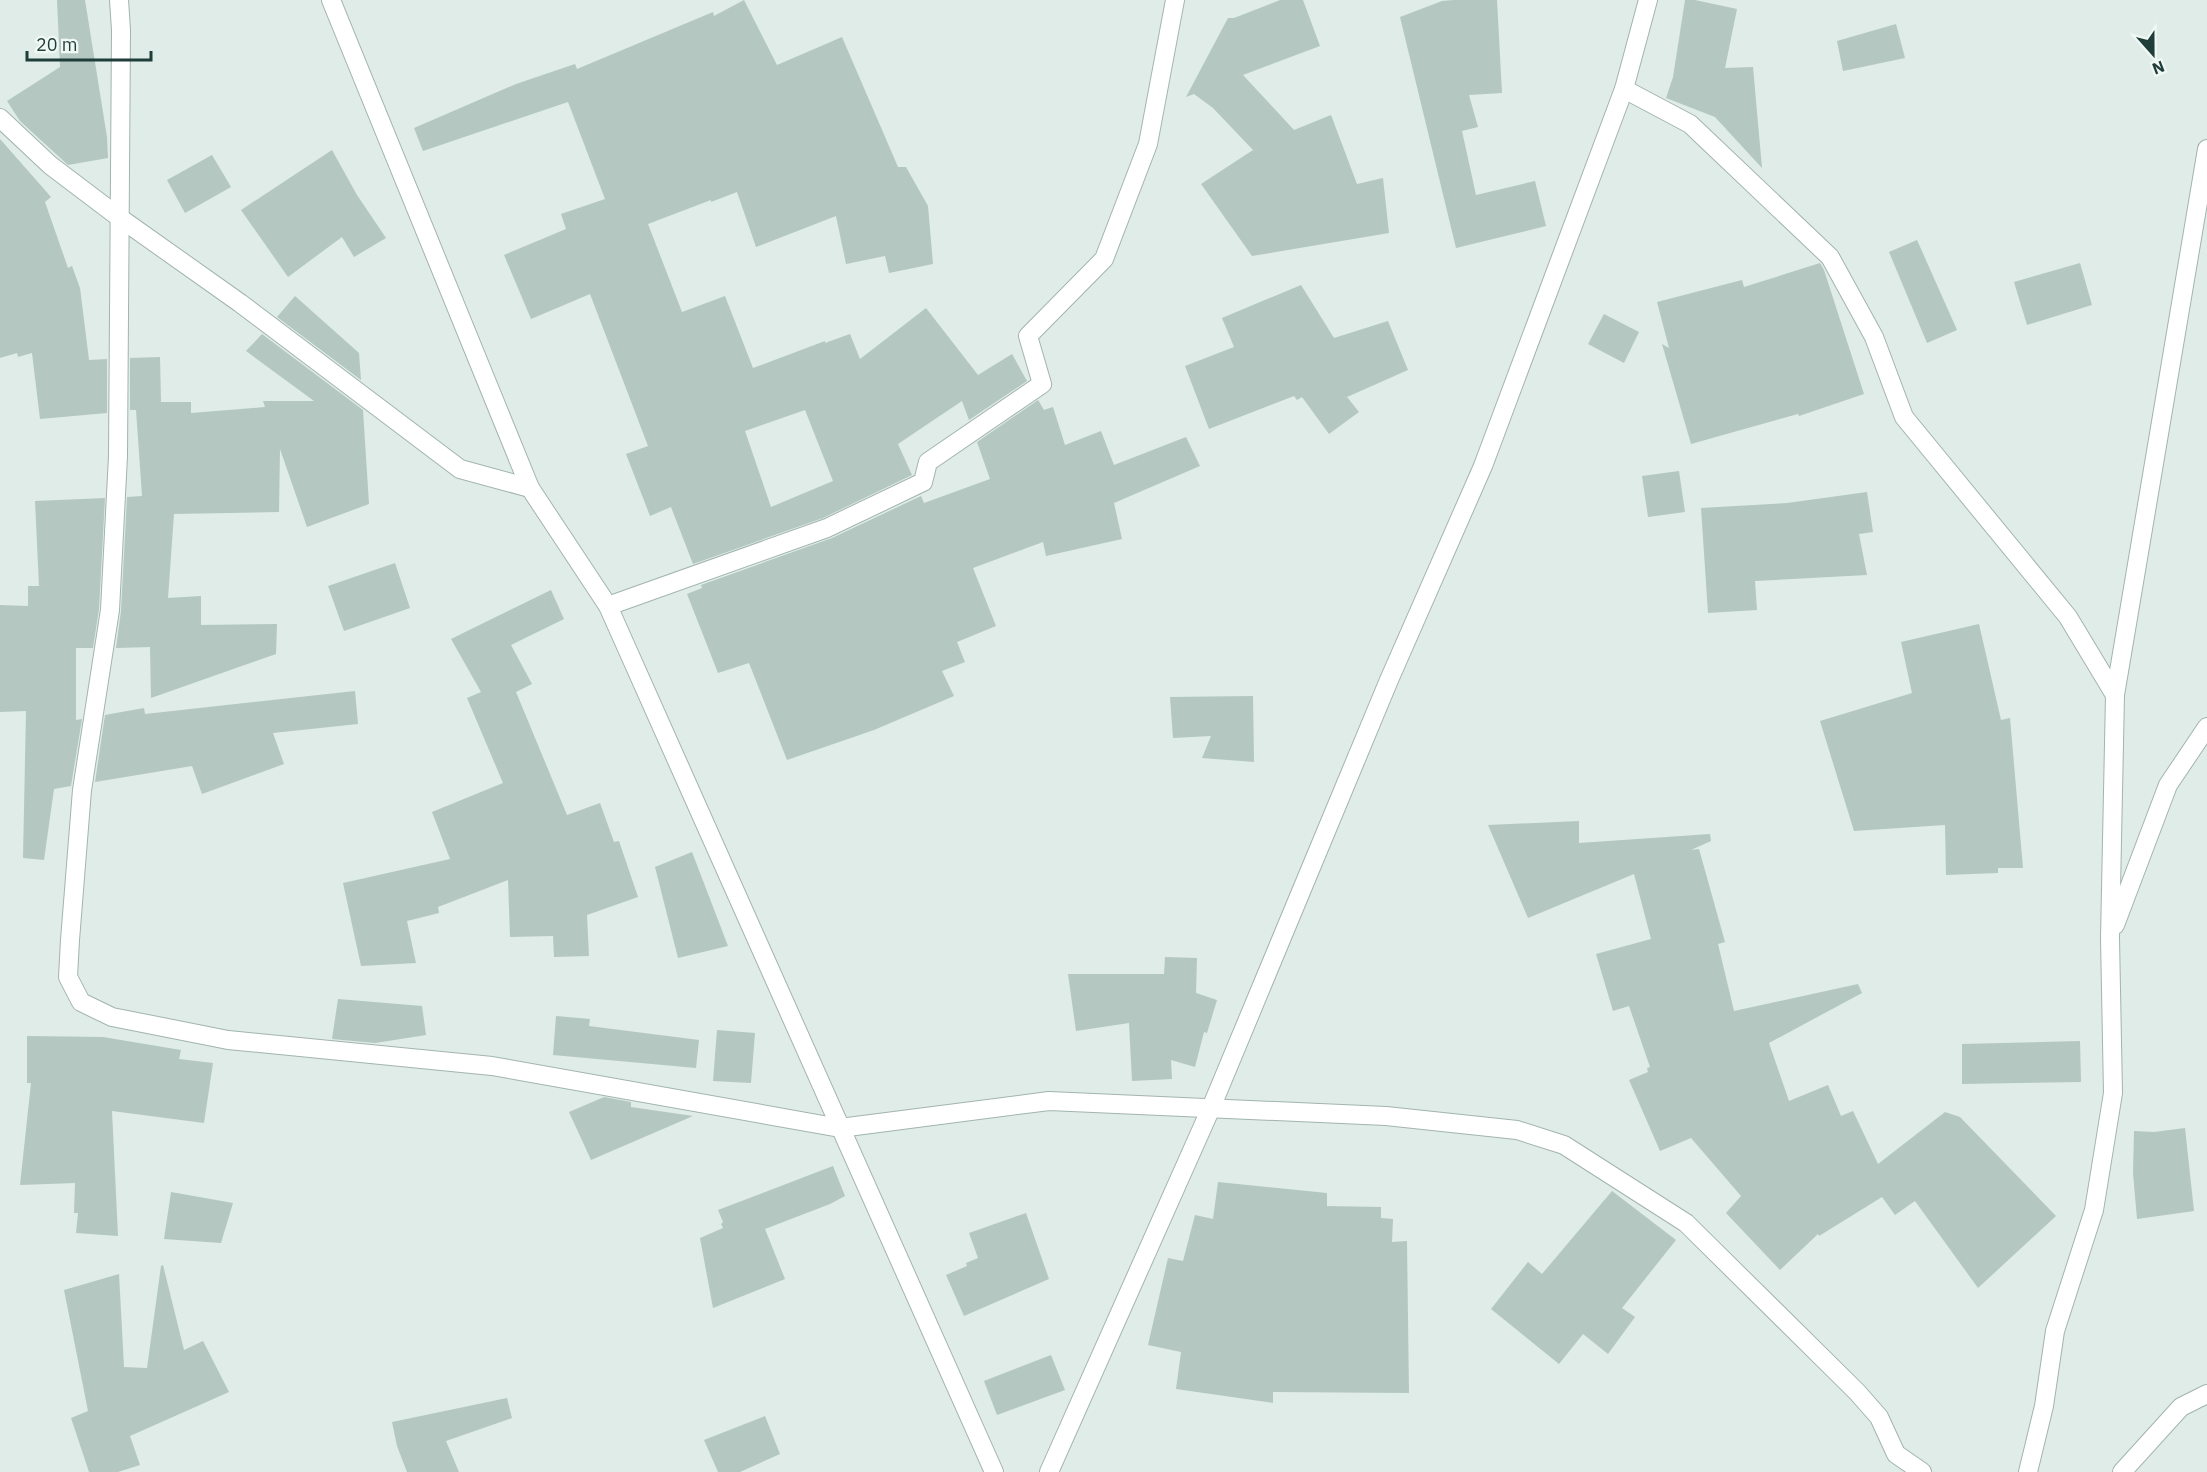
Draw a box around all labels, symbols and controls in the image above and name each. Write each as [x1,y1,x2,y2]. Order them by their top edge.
scale bar [27,24,152,62]
north arrow [2123,24,2183,84]
text: 20 m [36,33,78,56]
text: N [2149,57,2167,79]

